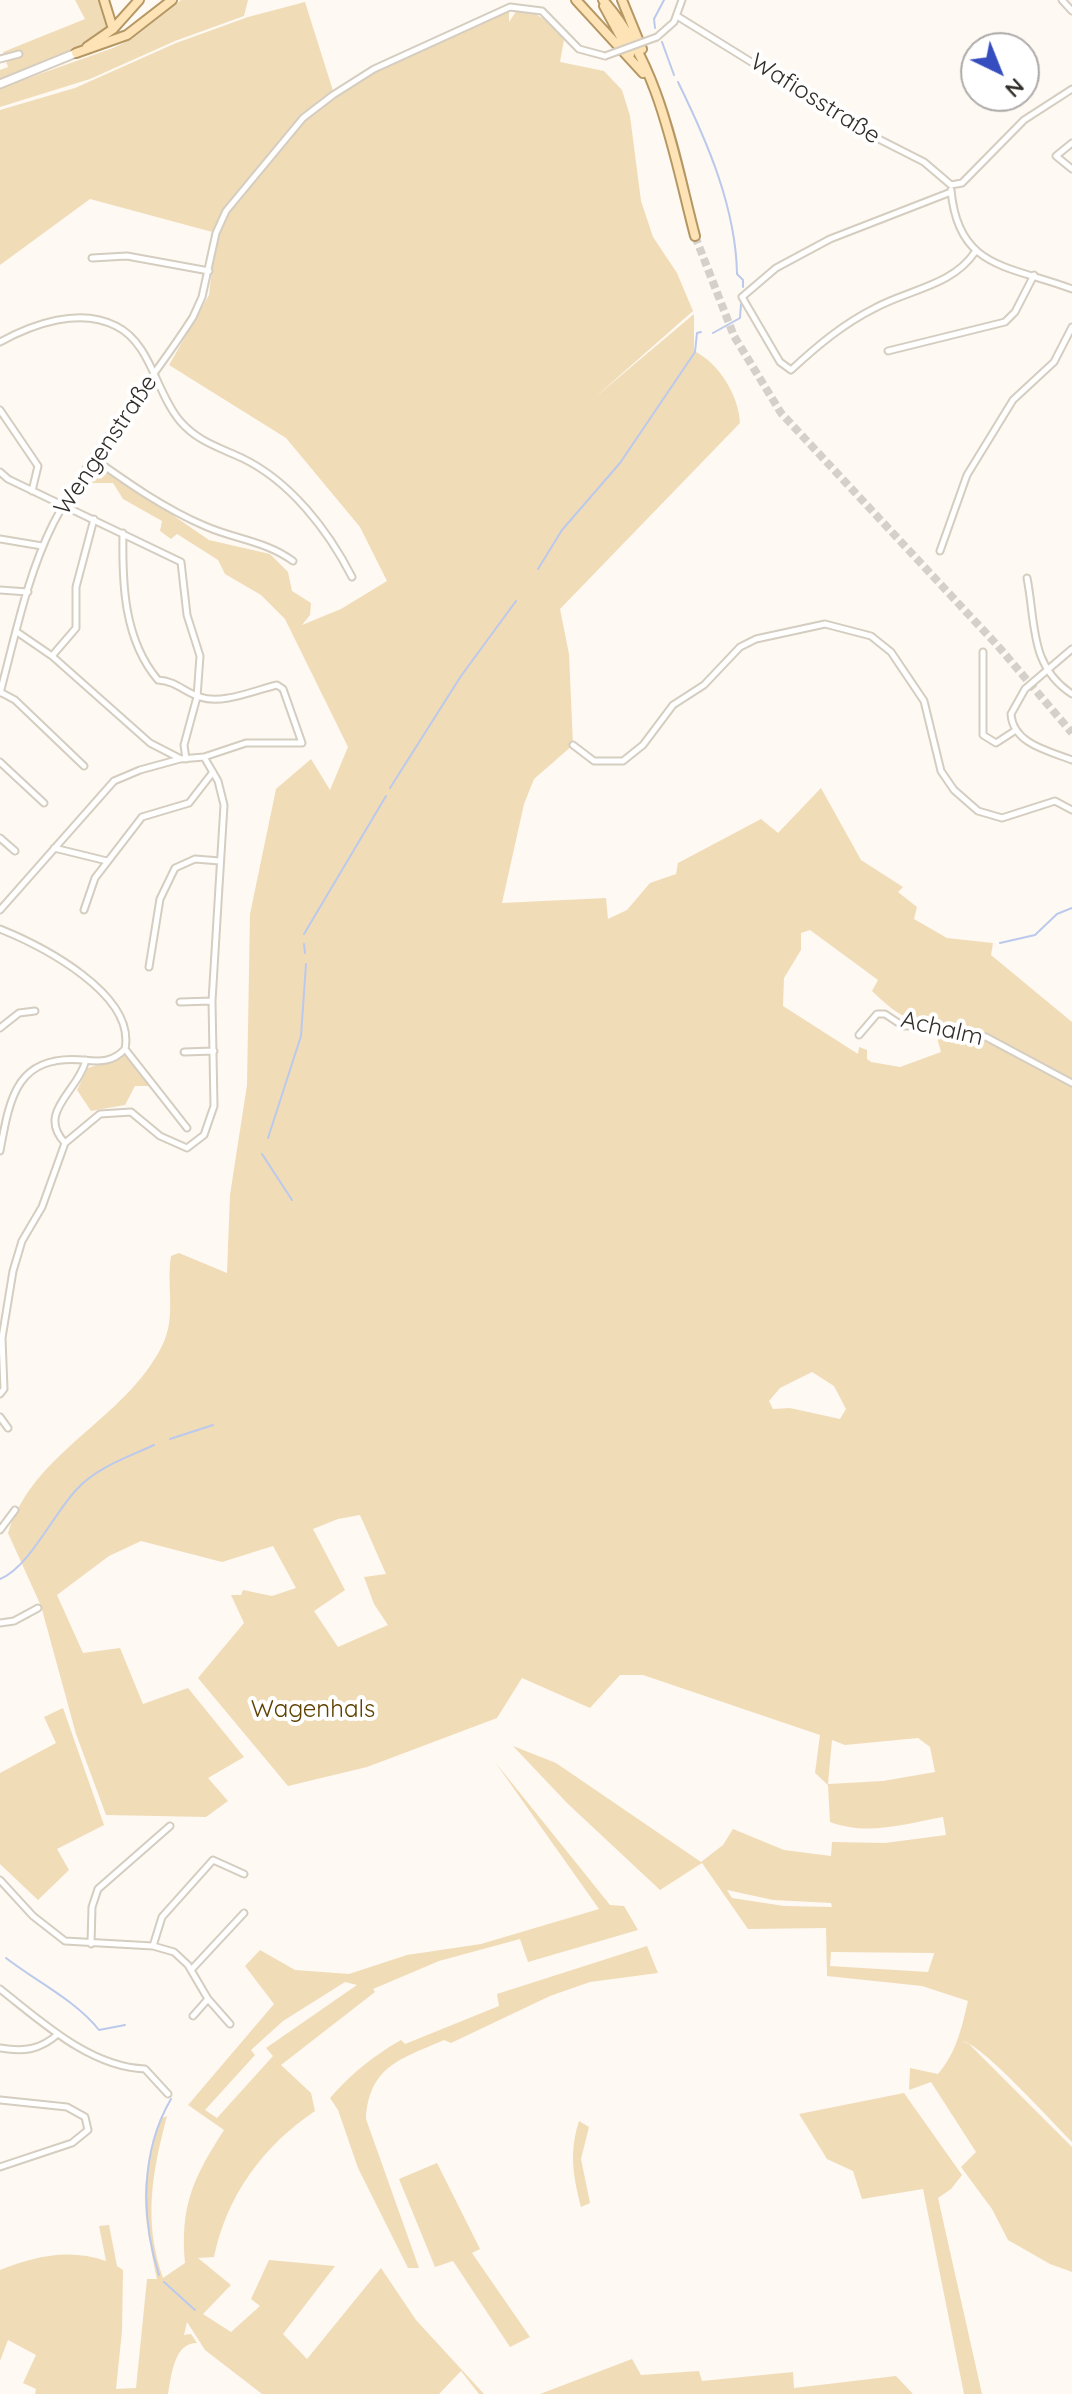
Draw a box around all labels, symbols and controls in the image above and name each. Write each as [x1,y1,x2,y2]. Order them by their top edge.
north arrow [960,32,1040,112]
street label: Wafiosstraße [745,48,885,150]
text: N [1000,72,1030,104]
street label: Wengenstraße [48,369,164,521]
street label: Achalm [898,1006,986,1052]
park label: Wagenhals [251,1696,375,1724]

